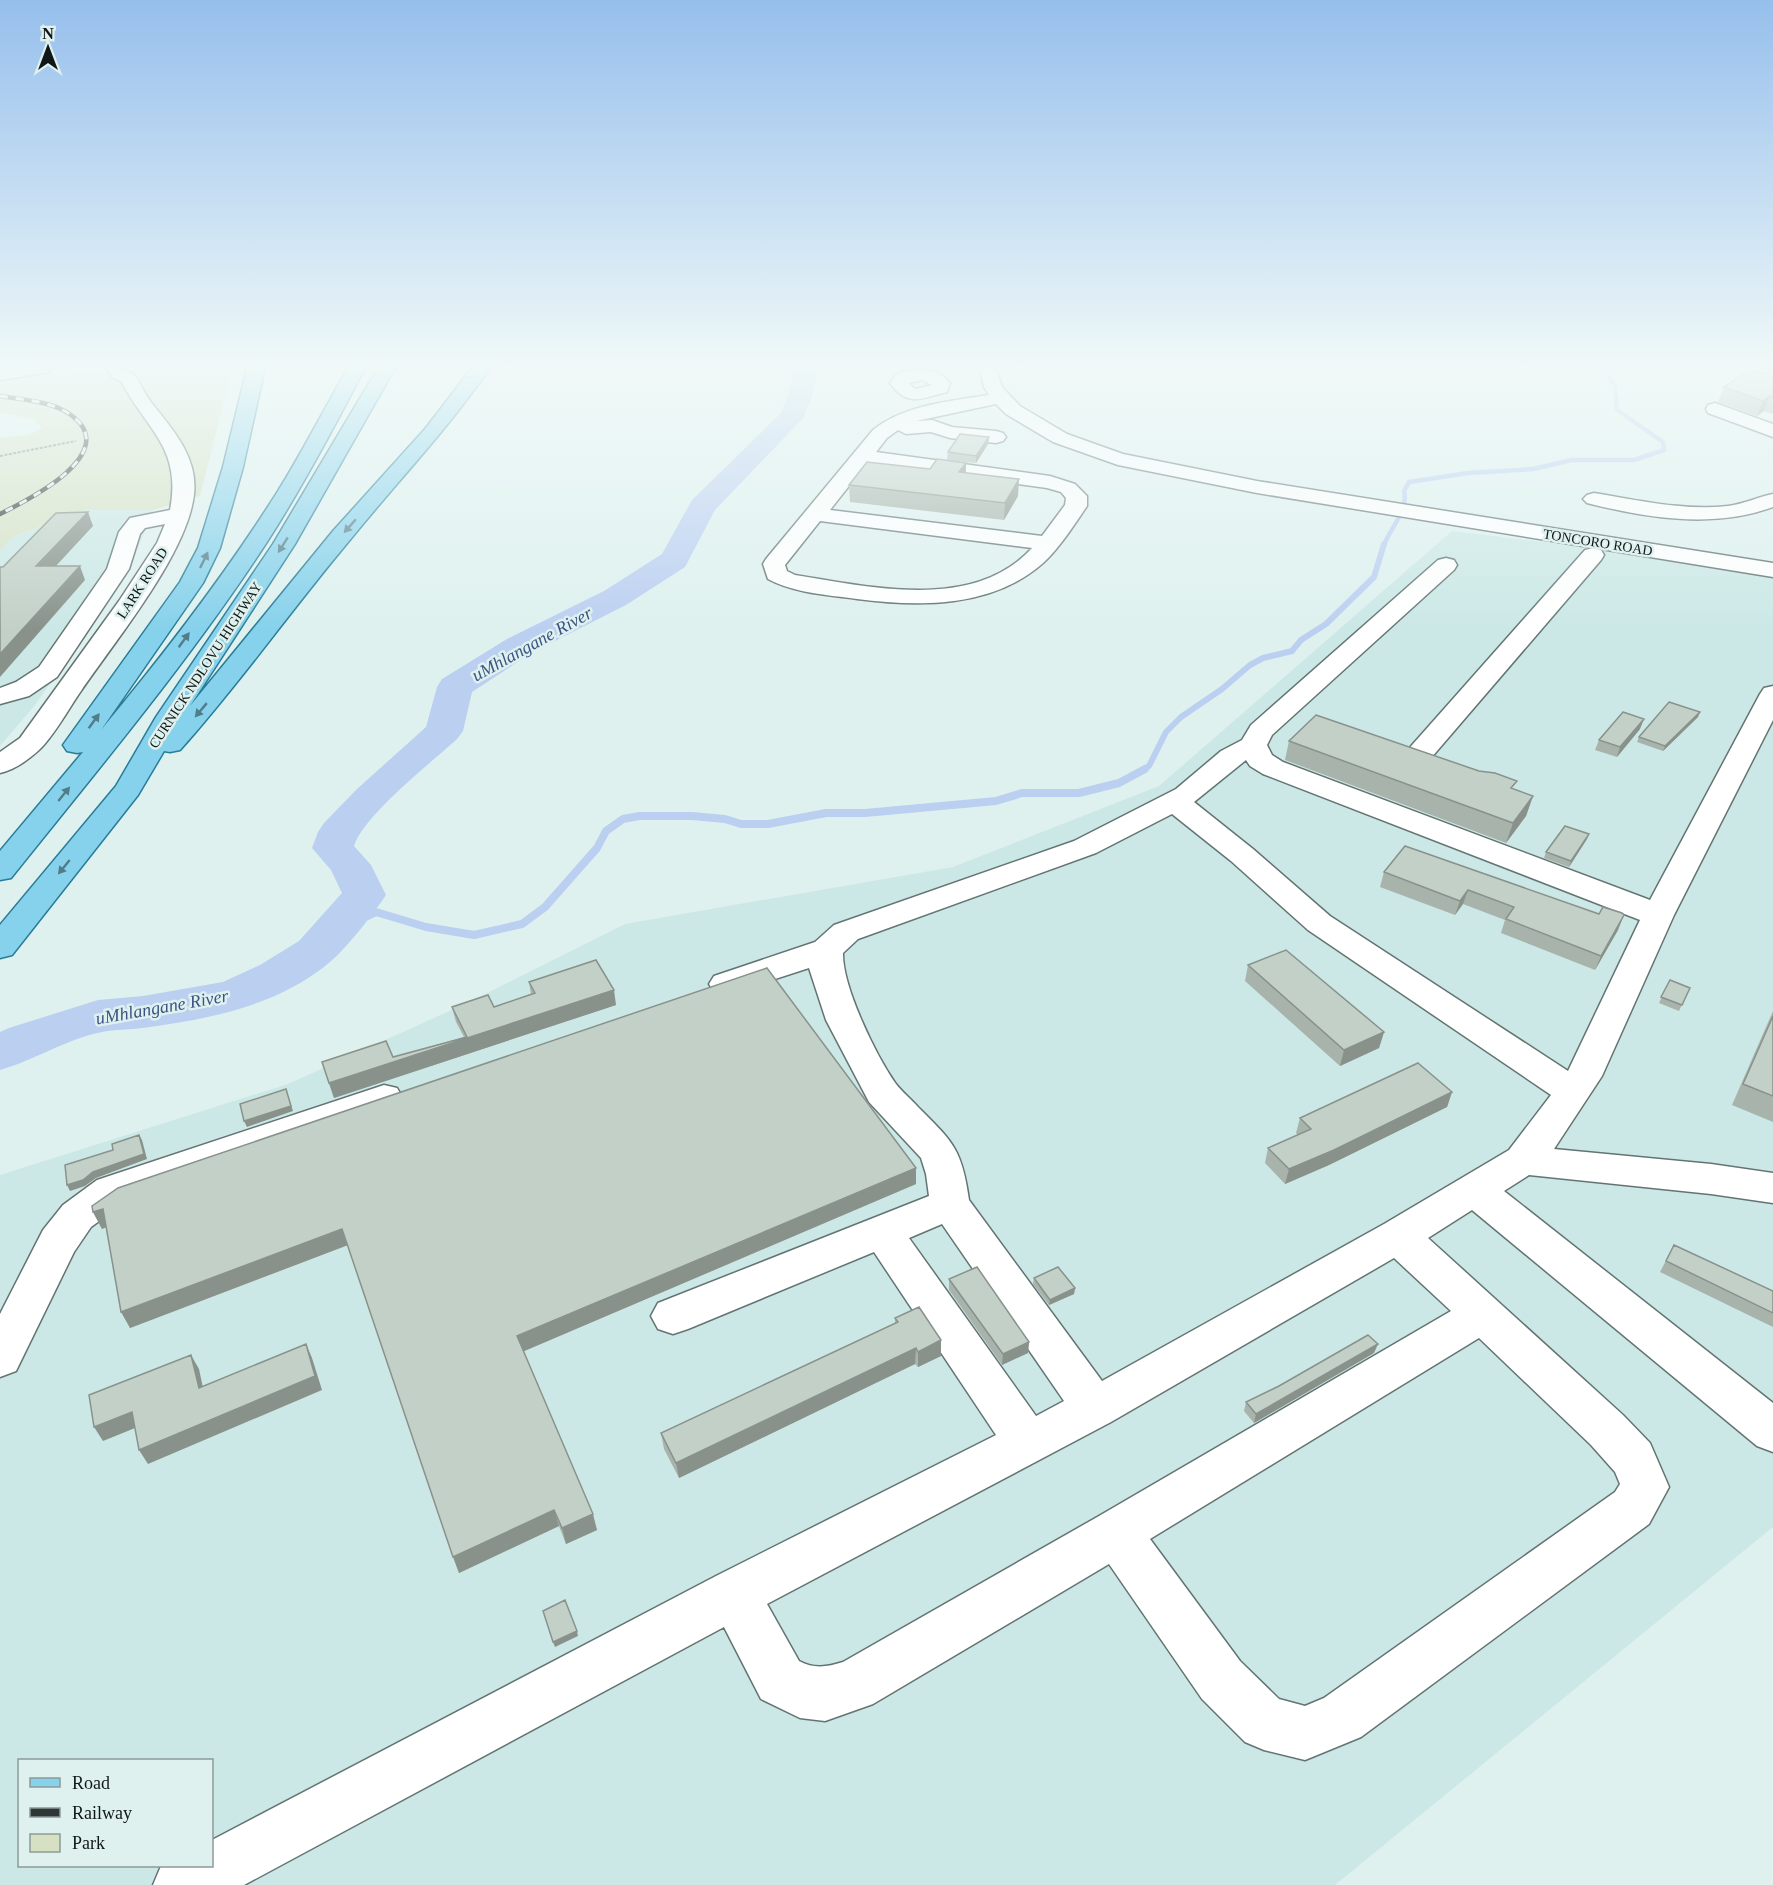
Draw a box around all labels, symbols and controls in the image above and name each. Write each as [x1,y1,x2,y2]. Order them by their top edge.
north arrow [18,18,78,78]
text: N [42,25,54,42]
one-way arrow [344,518,357,533]
street label: TONCORO ROAD [1542,526,1654,559]
one-way arrow [277,537,288,553]
street label: LARK ROAD [114,545,171,621]
one-way arrow [199,551,208,568]
street label: CURNICK NDLOVU HIGHWAY [146,580,265,751]
water label: uMhlangane River [468,602,597,685]
one-way arrow [177,633,189,648]
one-way arrow [195,702,208,717]
one-way arrow [88,714,100,729]
one-way arrow [57,786,70,802]
one-way arrow [58,859,71,875]
water label: uMhlangane River [94,985,231,1029]
legend [18,1759,213,1867]
text: Road [72,1773,110,1793]
text: Railway [72,1803,132,1823]
text: Park [72,1833,105,1853]

